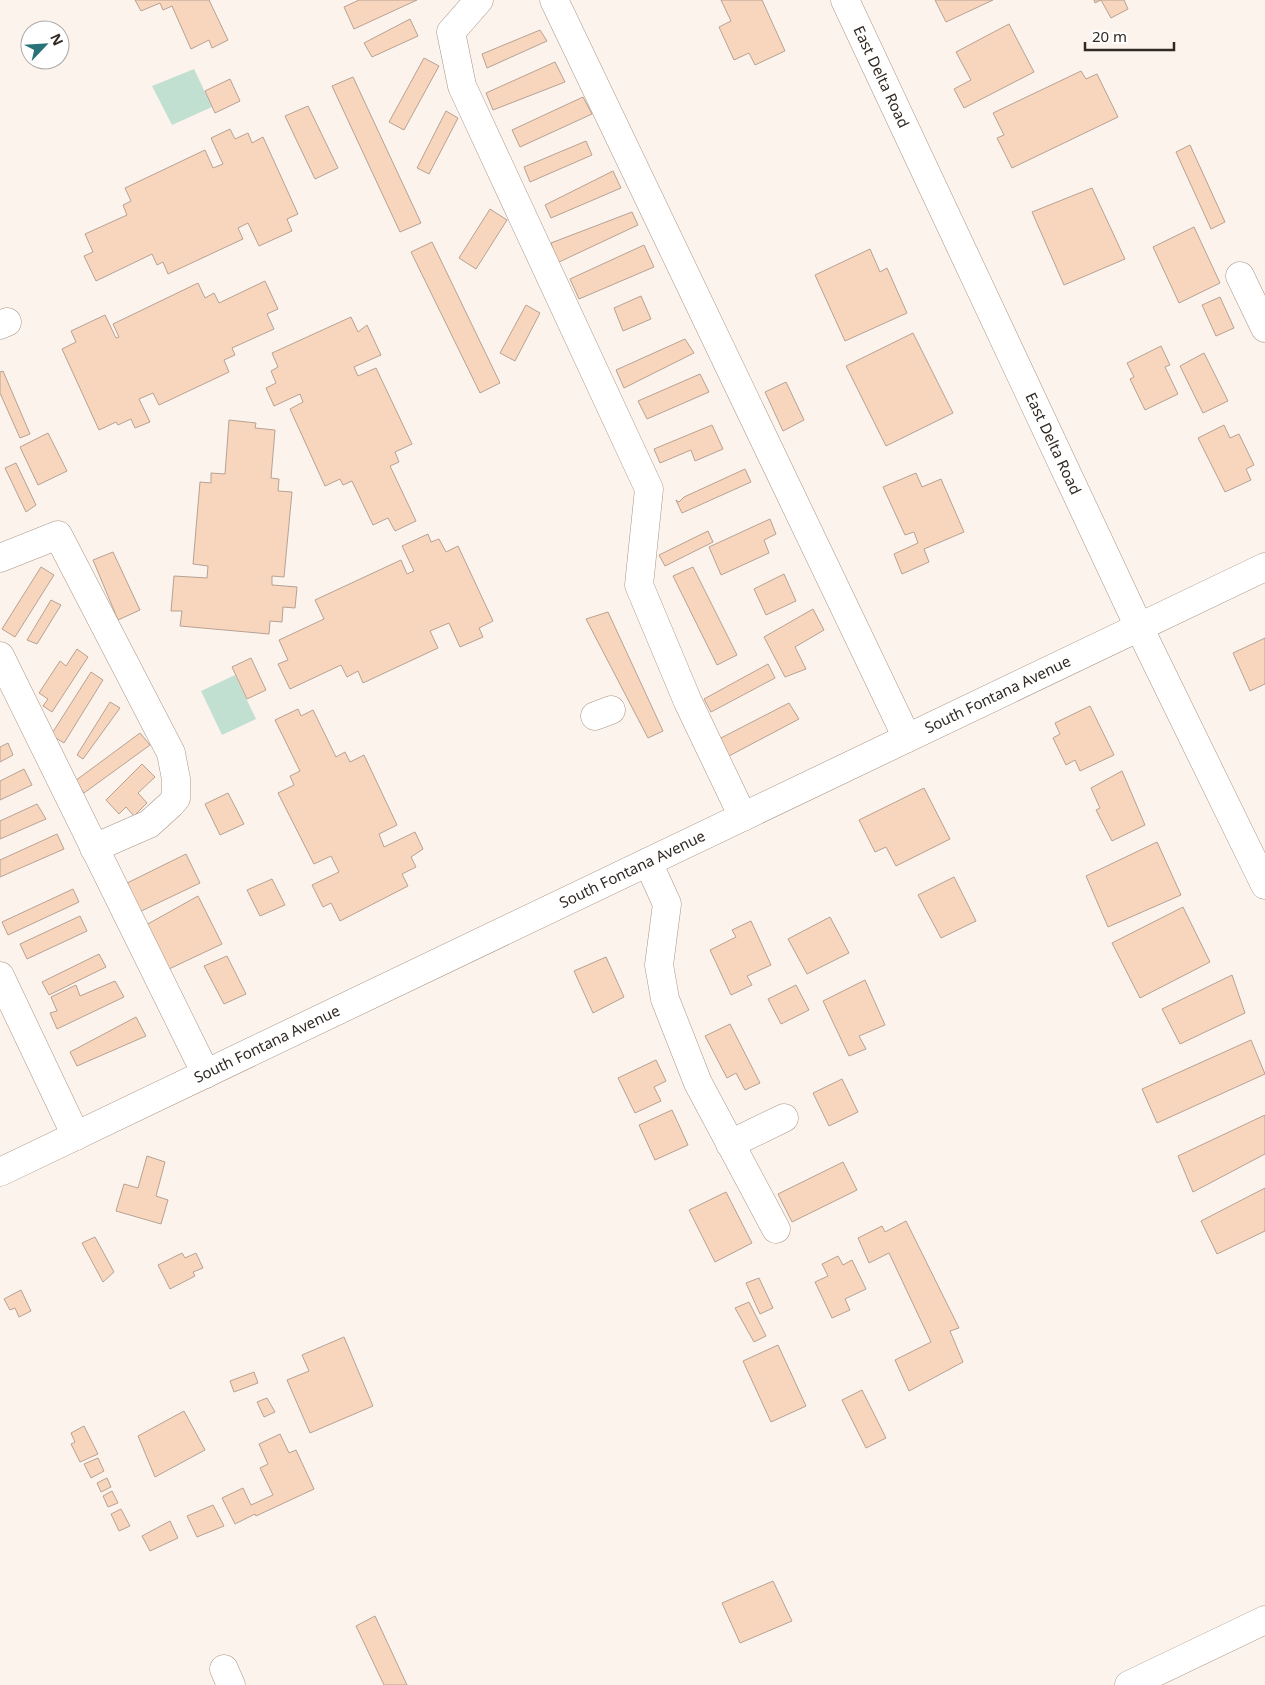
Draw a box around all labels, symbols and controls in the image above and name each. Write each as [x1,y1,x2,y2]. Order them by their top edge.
north arrow [20,20,70,70]
scale bar [1085,20,1174,52]
street label: East Delta Road [850,22,914,131]
text: 20 m [1092,26,1127,46]
text: N [46,30,68,48]
street label: East Delta Road [1021,389,1086,497]
street label: South Fontana Avenue [921,650,1074,737]
street label: South Fontana Avenue [556,825,708,912]
street label: South Fontana Avenue [190,1000,343,1087]

